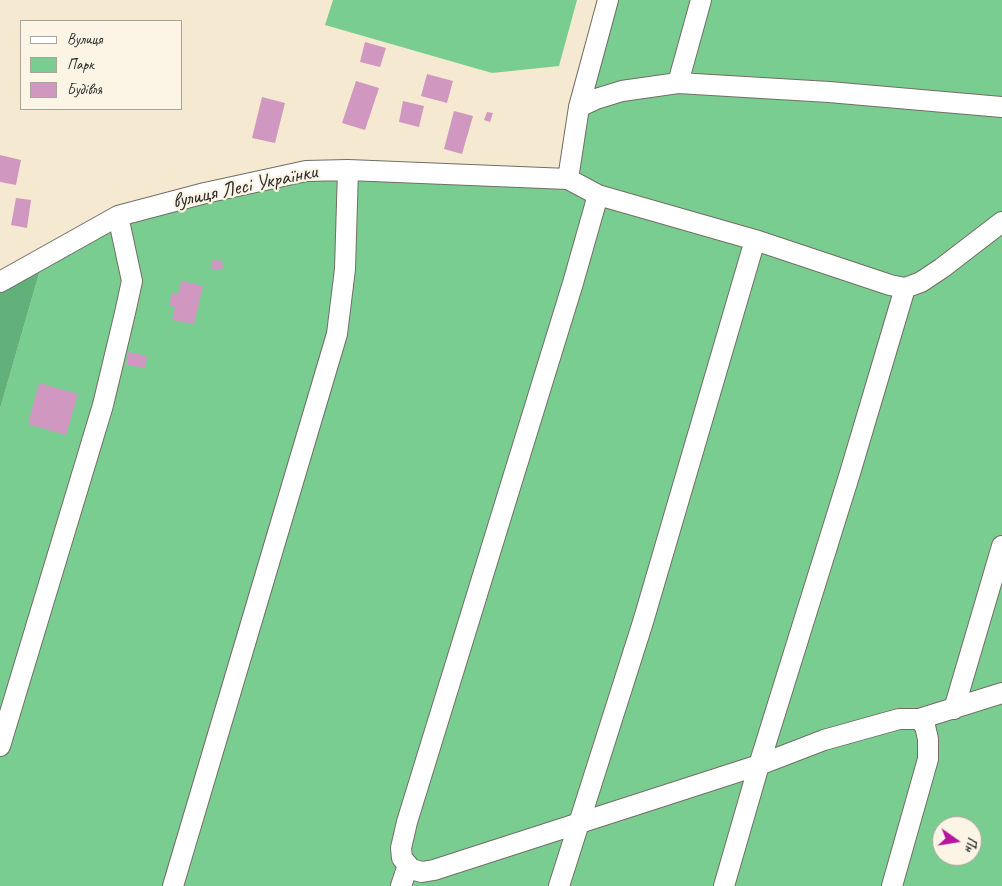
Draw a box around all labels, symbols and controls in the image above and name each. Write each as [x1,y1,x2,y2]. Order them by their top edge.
legend [20,20,182,110]
text: Вулиця [67,30,103,49]
text: Парк [67,55,94,74]
text: Будівля [67,80,102,99]
street label: вулиця Лесі Українки [170,159,320,215]
north arrow [932,816,982,866]
text: Пн [961,835,981,853]

